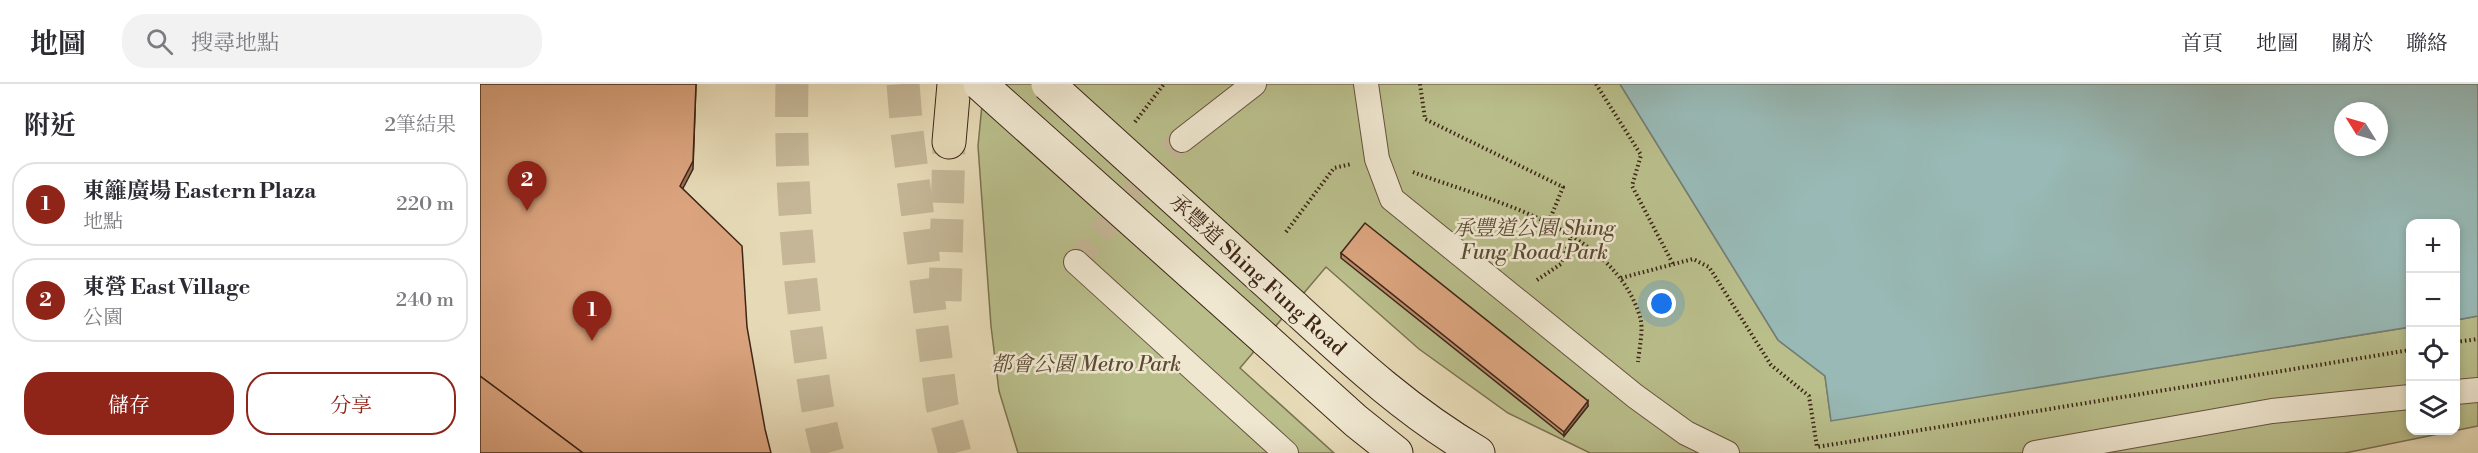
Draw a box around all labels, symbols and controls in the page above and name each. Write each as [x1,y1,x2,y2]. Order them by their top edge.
search box [122,14,542,68]
icon: search [143,25,176,58]
text: 地圖 [30,27,86,62]
text: 搜尋地點 [191,30,279,57]
text: 首頁 [2181,31,2223,57]
text: 地圖 [2256,31,2298,57]
text: 關於 [2331,31,2373,57]
text: 聯絡 [2406,31,2448,57]
north arrow [2334,102,2388,156]
text: 附近 [24,110,76,142]
text: 2筆結果 [385,113,456,138]
pin: 2 [508,162,546,211]
text: 東籬廣場 Eastern Plaza [83,178,316,205]
street label: 承豐道 Shing Fung Road [1164,190,1351,362]
text: 1 [41,192,50,217]
text: 220 m [396,192,454,217]
text: 地點 [83,210,123,235]
park label: 承豐道公園 Shing Fung Road Park [1453,216,1616,266]
map controls [2406,219,2460,435]
button: + [2406,219,2460,273]
button: − [2406,273,2460,327]
text: 東營 East Village [83,274,250,301]
text: 2 [39,288,52,313]
text: 240 m [396,288,454,313]
your location [1647,289,1676,318]
pin: 1 [572,292,612,341]
text: 公園 [83,306,123,331]
button: locate [2406,327,2460,381]
park label: 都會公園 Metro Park [991,352,1181,378]
button: 儲存 [24,372,234,435]
button: 分享 [246,372,456,435]
button: layers [2406,381,2460,435]

